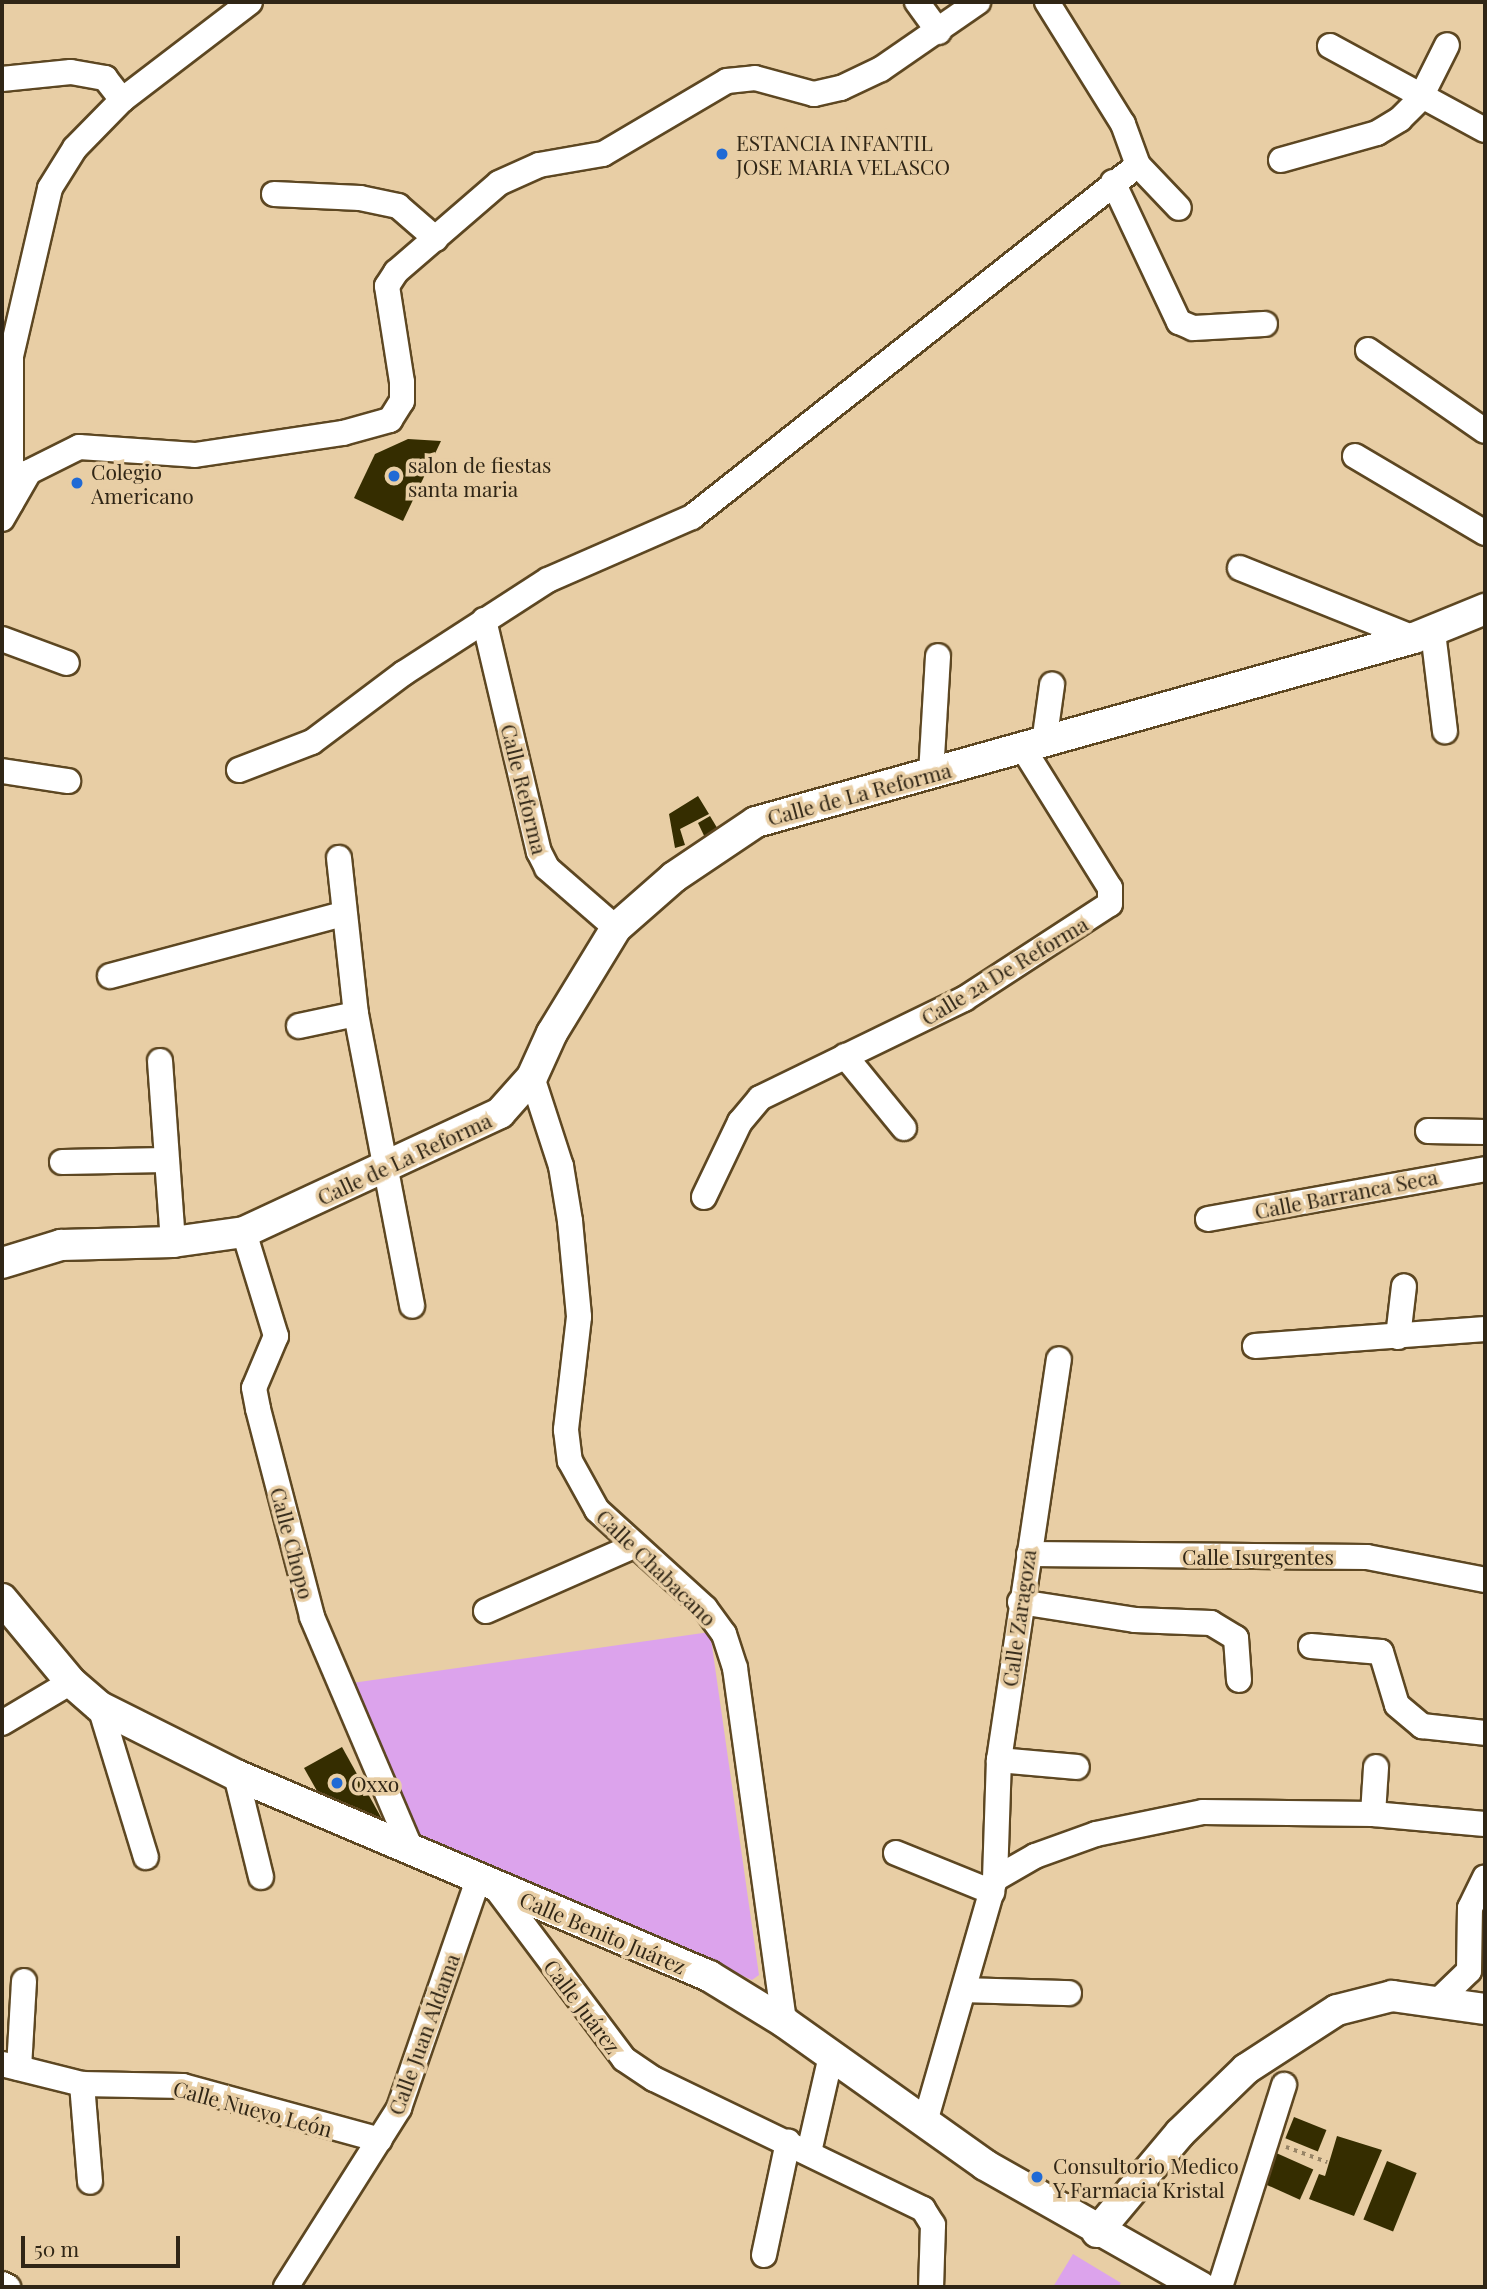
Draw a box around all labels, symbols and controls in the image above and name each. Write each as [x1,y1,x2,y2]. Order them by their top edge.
place label: ESTANCIA INFANTIL JOSE MARIA VELASCO [736,129,951,179]
marker: ESTANCIA INFANTIL JOSE MARIA VELASCO [714,146,730,162]
place label: salon de fiestas santa maria [408,451,551,501]
place label: Colegio Americano [91,458,194,508]
marker: salon de fiestas santa maria [386,468,402,484]
marker: Colegio Americano [69,475,85,491]
street label: Calle Reforma [497,721,553,857]
street label: Calle de La Reforma [764,756,954,830]
street label: Calle 2a De Reforma [916,910,1092,1030]
street label: Calle de La Reforma [313,1107,495,1209]
street label: Calle Barranca Seca [1252,1163,1440,1223]
street label: Calle Chopo [266,1484,320,1602]
street label: Calle Chabacano [592,1503,722,1631]
street label: Calle Isurgentes [1182,1543,1334,1569]
street label: Calle Zaragoza [996,1548,1040,1688]
place label: Oxxo [351,1770,399,1796]
marker: Oxxo [329,1775,345,1791]
street label: Calle Benito Juárez [516,1886,690,1978]
street label: Calle Juan Aldama [382,1950,464,2118]
street label: Calle Juárez [539,1954,627,2058]
street label: Calle Nuevo León [171,2075,335,2141]
place label: Consultorio Medico Y Farmacia Kristal [1053,2152,1239,2202]
marker: Consultorio Medico Y Farmacia Kristal [1027,2167,1047,2187]
scale bar [24,2222,184,2266]
text: 50 m [34,2234,79,2262]

